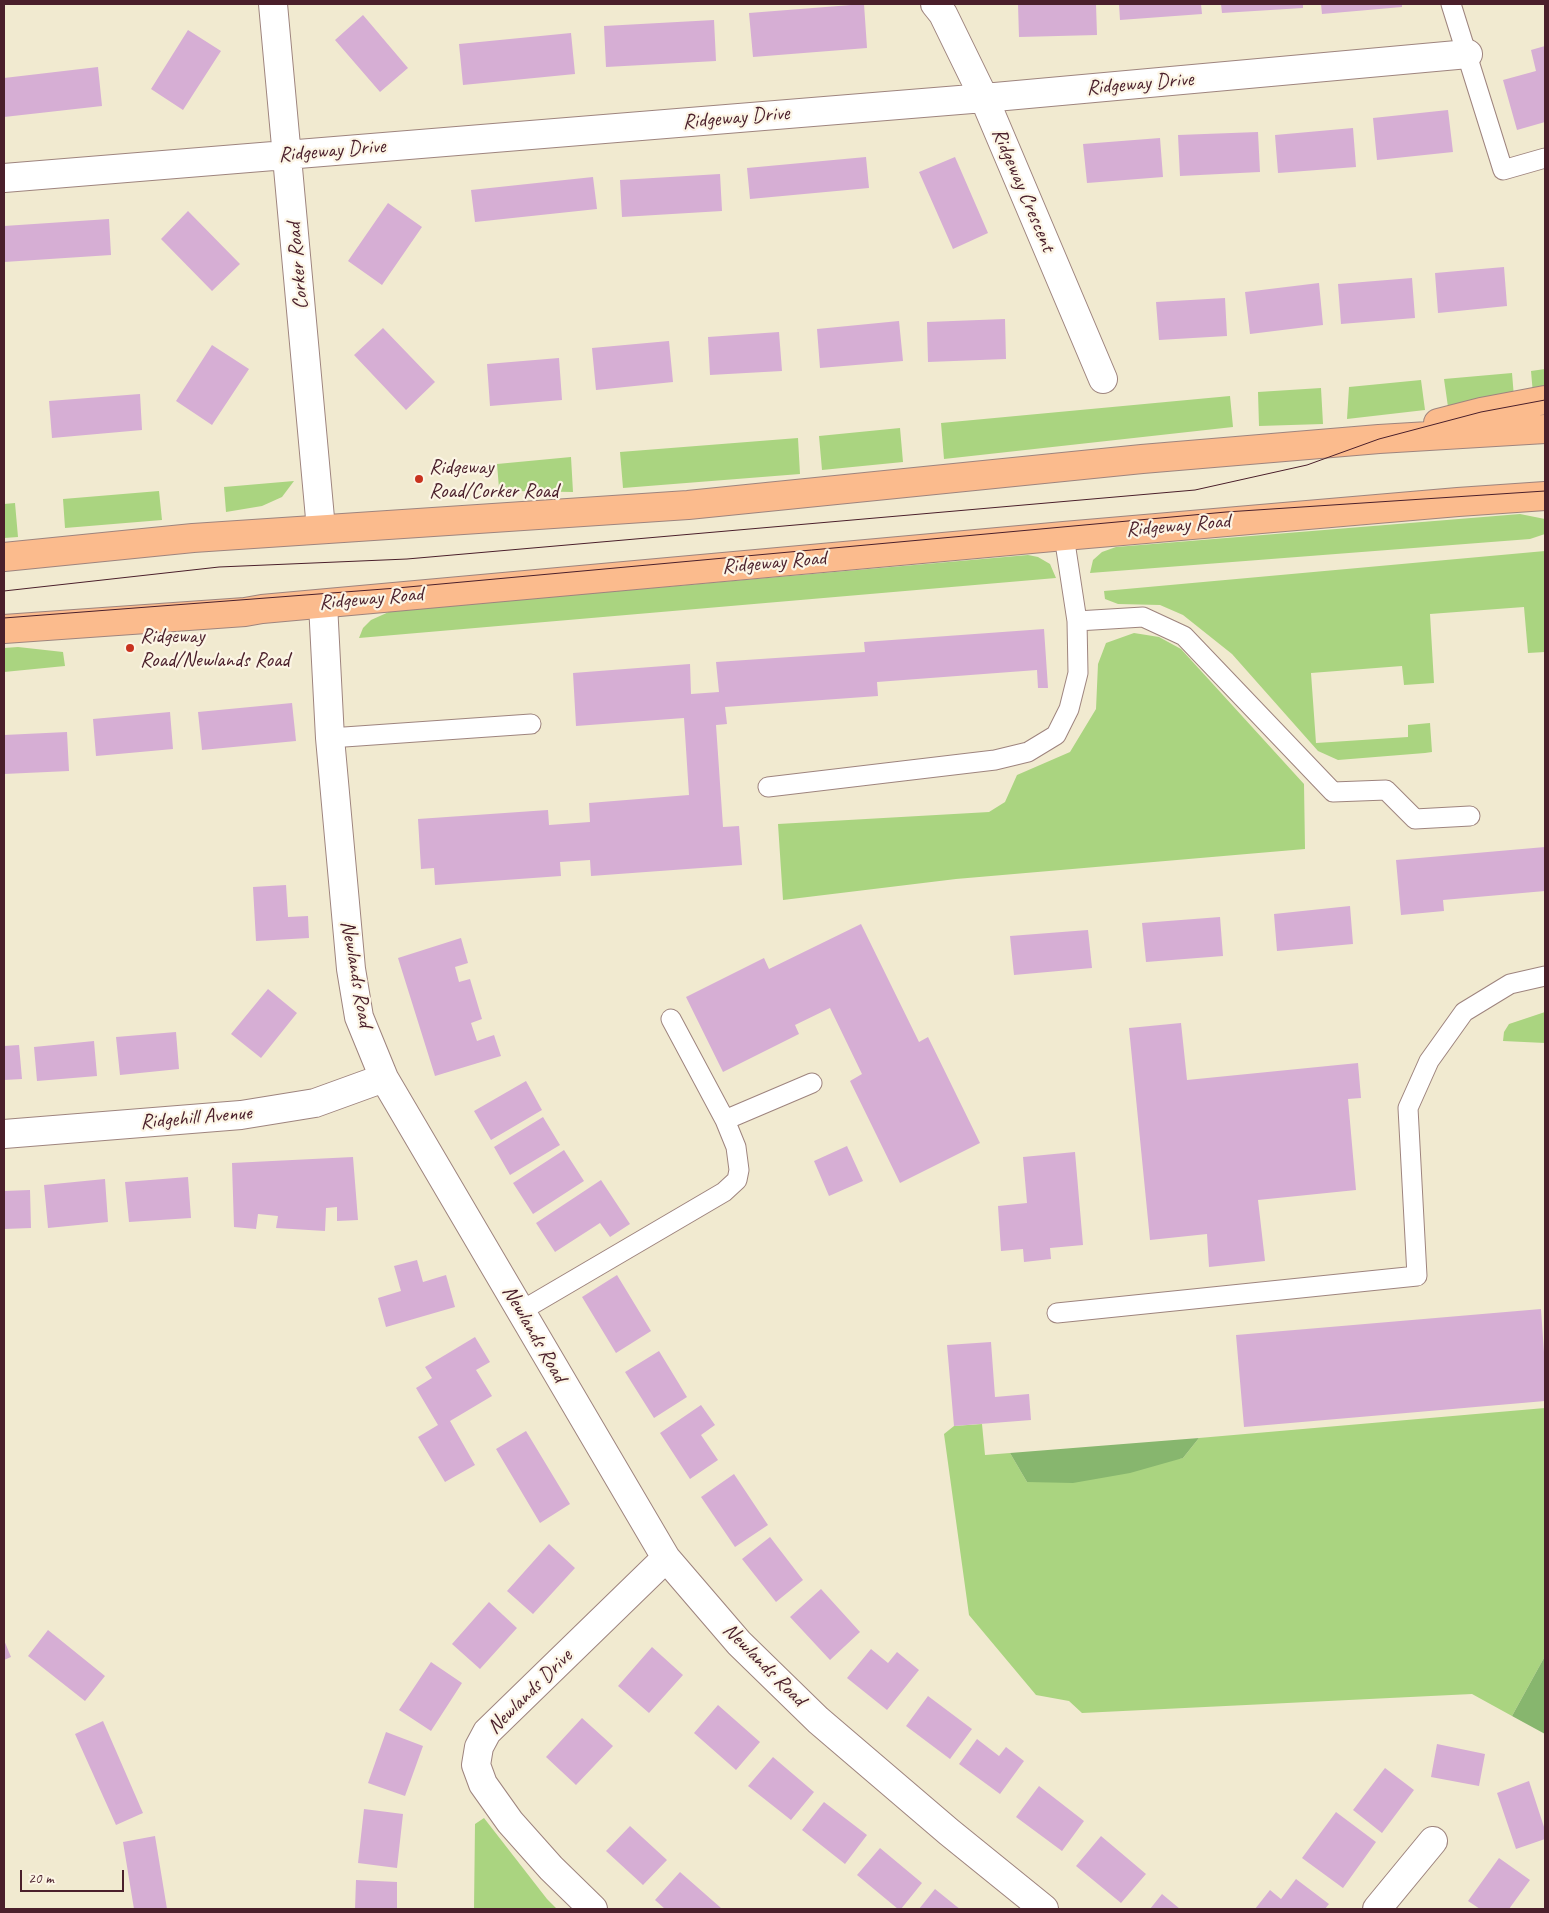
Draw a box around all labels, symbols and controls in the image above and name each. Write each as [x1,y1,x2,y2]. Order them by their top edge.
street label: Ridgeway Drive [1086,67,1194,101]
street label: Ridgeway Drive [682,101,790,135]
street label: Ridgeway Crescent [986,124,1060,256]
street label: Ridgeway Drive [278,134,386,168]
street label: Corker Road [282,221,314,311]
place label: Ridgeway Road/Corker Road [429,454,558,504]
marker: Ridgeway Road/Corker Road [413,473,425,485]
street label: Ridgeway Road [1125,509,1231,543]
street label: Ridgeway Road [721,546,827,580]
street label: Ridgeway Road [318,582,424,616]
place label: Ridgeway Road/Newlands Road [140,623,290,673]
marker: Ridgeway Road/Newlands Road [124,642,136,654]
street label: Newlands Road [334,919,378,1029]
street label: Ridgehill Avenue [139,1101,253,1135]
street label: Newlands Road [496,1281,572,1387]
street label: Newlands Road [717,1618,811,1712]
street label: Newlands Drive [482,1644,578,1740]
scale bar [22,1860,126,1892]
text: 20 m [28,1869,54,1888]

